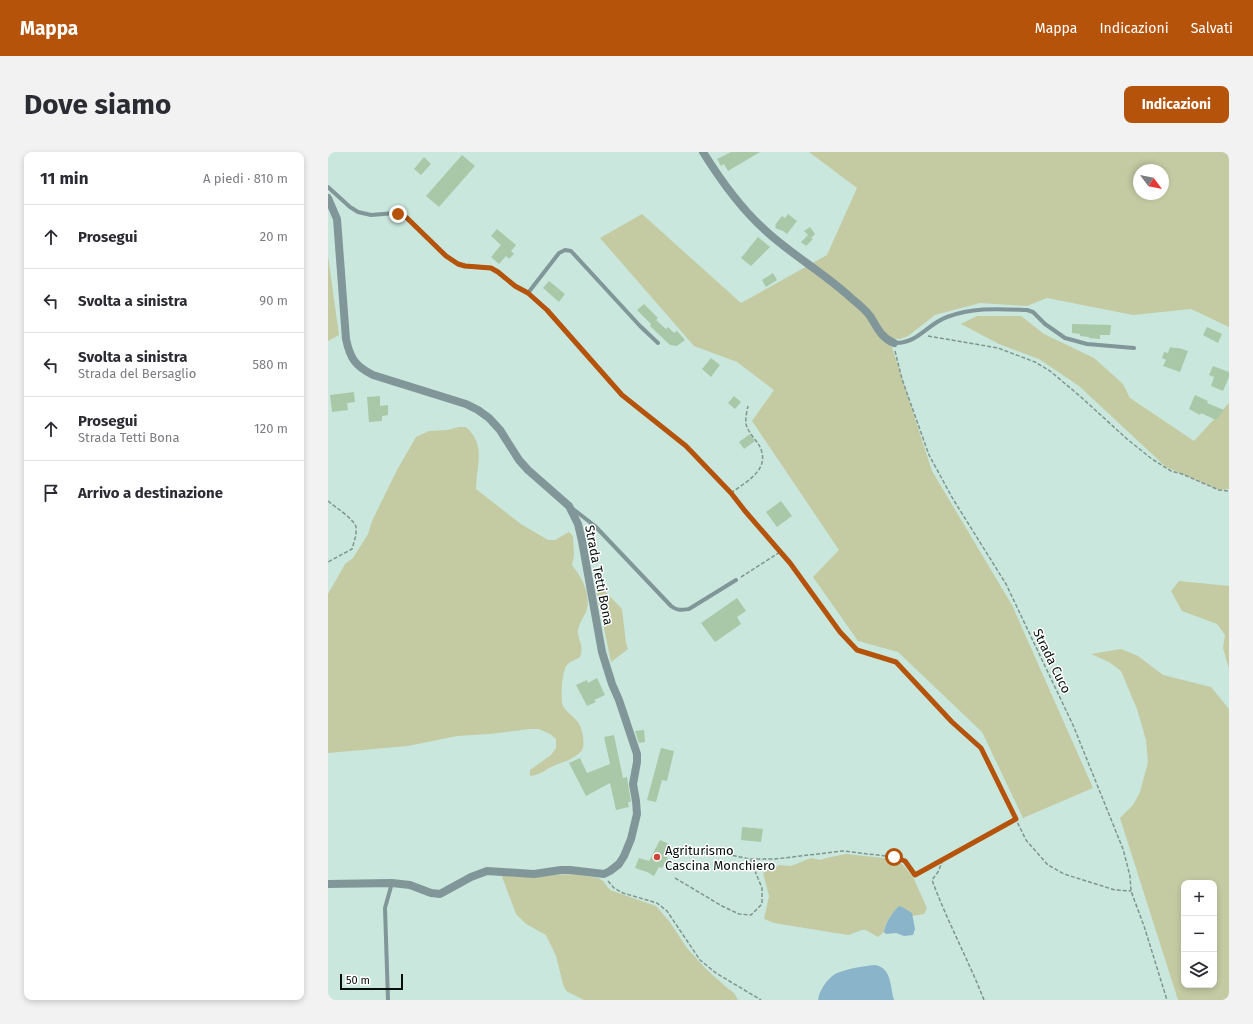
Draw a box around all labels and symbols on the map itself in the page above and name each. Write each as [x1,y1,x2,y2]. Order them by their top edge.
north arrow [1133,164,1169,200]
route end [389,205,407,223]
street label: Strada Tetti Bona [582,524,616,626]
street label: Strada Cuco [1030,626,1074,696]
place label: Agriturismo Cascina Monchiero [665,843,775,873]
route start [885,848,903,866]
marker: Agriturismo Cascina Monchiero [652,852,662,862]
scale bar [340,972,403,991]

